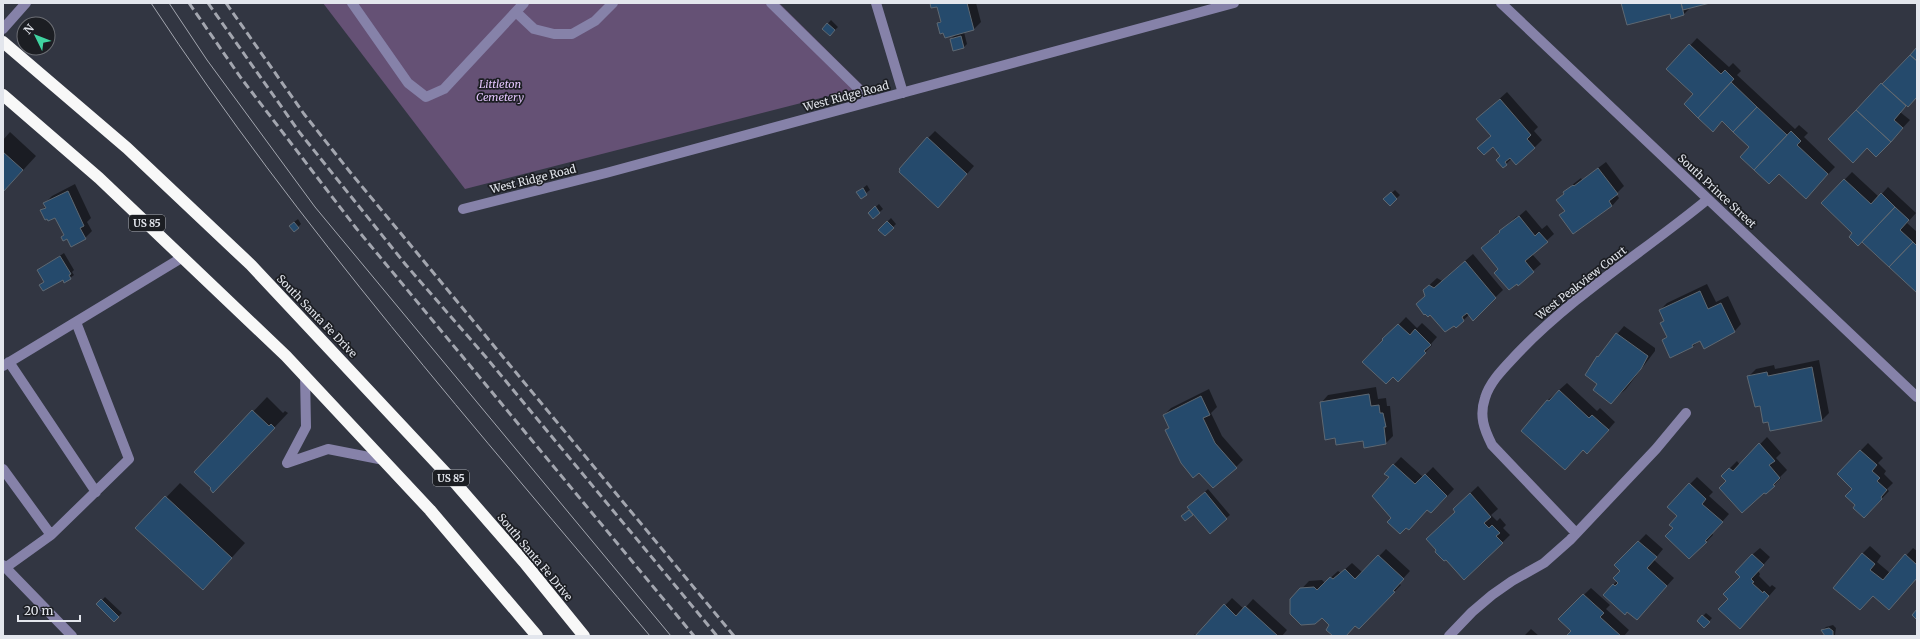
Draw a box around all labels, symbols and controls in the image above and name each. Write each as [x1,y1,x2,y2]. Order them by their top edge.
north arrow [16,16,56,56]
text: N [21,21,37,37]
park label: Littleton Cemetery [476,77,524,104]
street label: West Ridge Road [801,78,891,114]
street label: South Prince Street [1675,151,1760,231]
street label: West Ridge Road [488,161,578,197]
road number: US 85 [129,215,165,231]
street label: West Peakview Court [1532,243,1630,323]
street label: South Santa Fe Drive [274,272,360,361]
road number: US 85 [433,470,469,486]
street label: South Santa Fe Drive [494,510,576,604]
scale bar [18,597,80,623]
text: 20 m [24,603,53,618]

